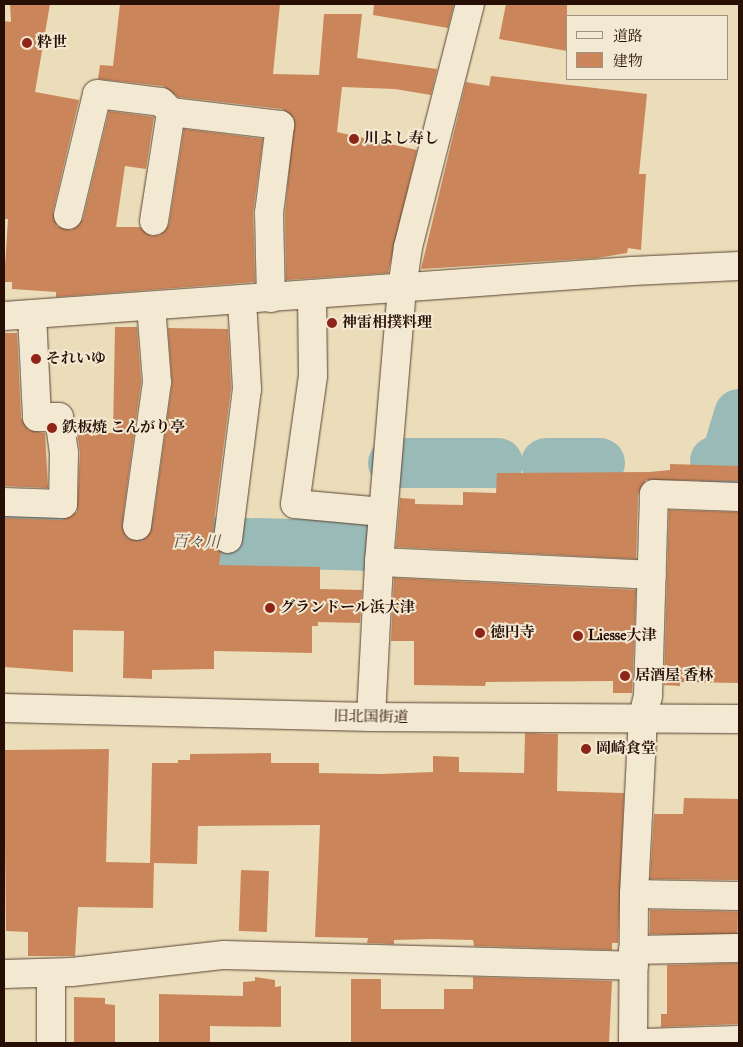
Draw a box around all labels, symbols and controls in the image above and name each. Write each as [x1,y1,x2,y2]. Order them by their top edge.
legend [566,15,728,80]
text: 道路 [613,27,643,45]
place label: 粋世 [37,34,67,52]
marker: 粋世 [21,37,33,49]
text: 建物 [613,52,643,70]
place label: 川よし寿し [364,130,439,148]
marker: 川よし寿し [348,133,360,145]
place label: 神雷相撲料理 [342,314,432,332]
marker: 神雷相撲料理 [326,317,338,329]
place label: それいゆ [46,350,106,368]
marker: それいゆ [30,353,42,365]
place label: 鉄板焼 こんがり亭 [62,419,185,437]
marker: 鉄板焼 こんがり亭 [46,422,58,434]
water label: 百々川 [172,532,220,552]
place label: グランドール浜大津 [280,599,415,617]
marker: グランドール浜大津 [264,602,276,614]
place label: 徳円寺 [490,624,535,642]
marker: 徳円寺 [474,627,486,639]
place label: Liesse大津 [588,627,657,645]
marker: Liesse大津 [572,630,584,642]
place label: 居酒屋 香林 [635,667,713,685]
marker: 居酒屋 香林 [619,670,631,682]
street label: 旧北国街道 [333,707,409,727]
place label: 岡崎食堂 [596,740,656,758]
marker: 岡崎食堂 [580,743,592,755]

